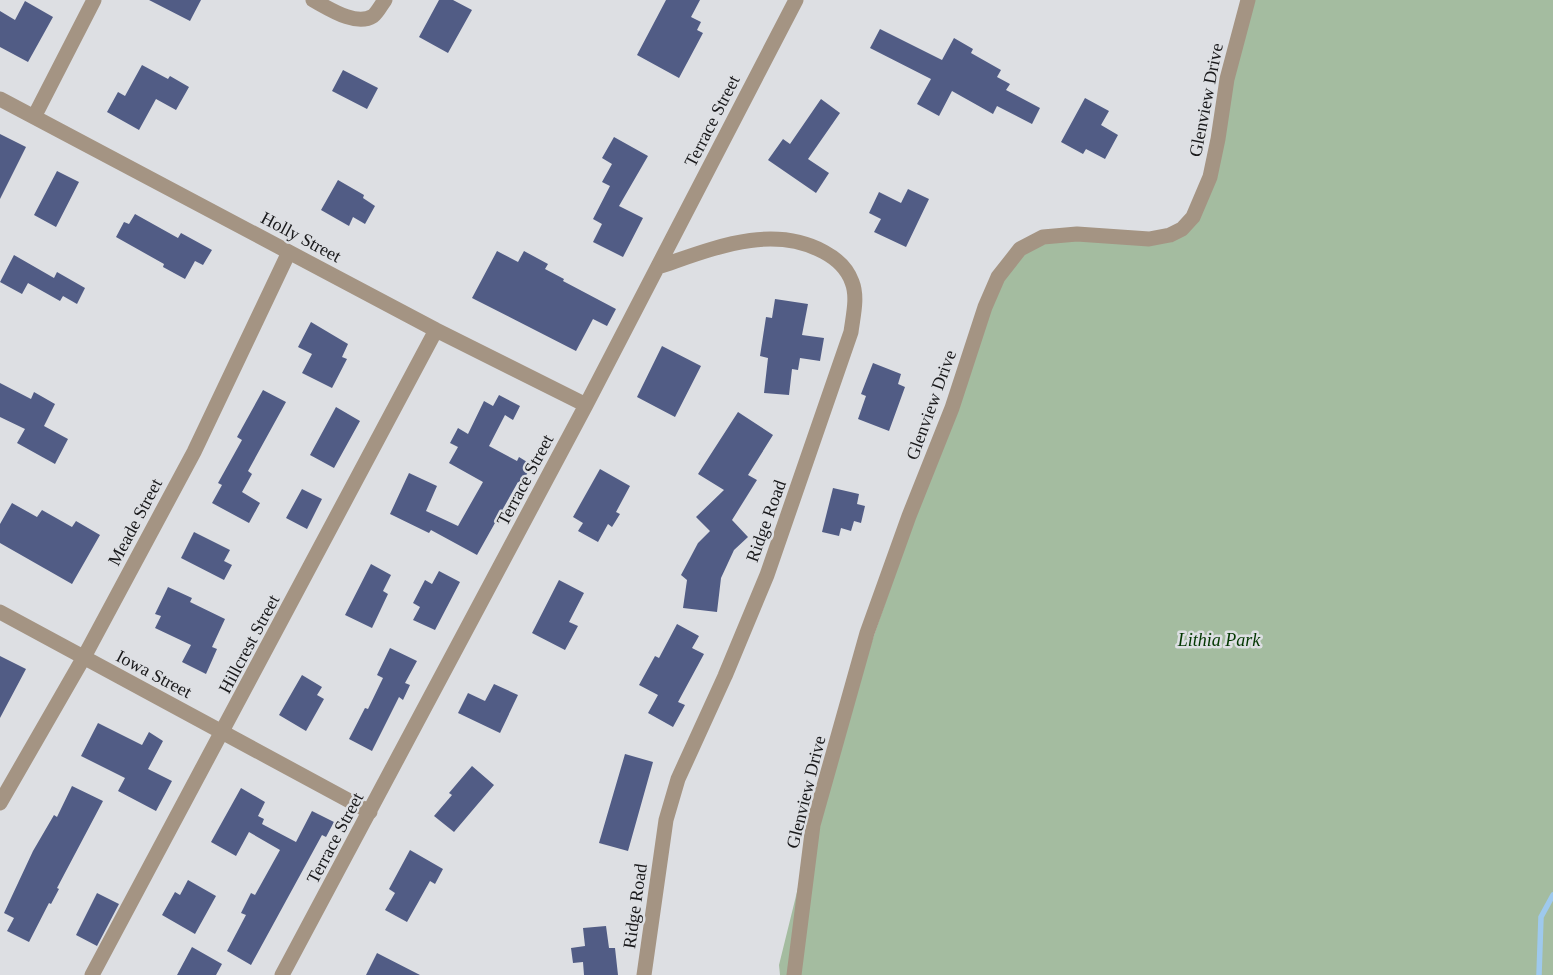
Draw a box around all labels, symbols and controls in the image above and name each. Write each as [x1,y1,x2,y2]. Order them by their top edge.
street label: Glenview Drive [1185,41,1227,159]
street label: Terrace Street [680,72,744,170]
street label: Holly Street [258,208,344,266]
street label: Glenview Drive [902,347,960,463]
street label: Terrace Street [493,431,557,529]
street label: Meade Street [104,475,166,569]
street label: Ridge Road [742,477,790,565]
street label: Hillcrest Street [215,591,283,697]
park label: Lithia Park [1177,630,1261,650]
street label: Iowa Street [113,646,195,702]
street label: Glenview Drive [782,734,830,850]
street label: Terrace Street [303,789,367,887]
street label: Ridge Road [619,862,651,950]

